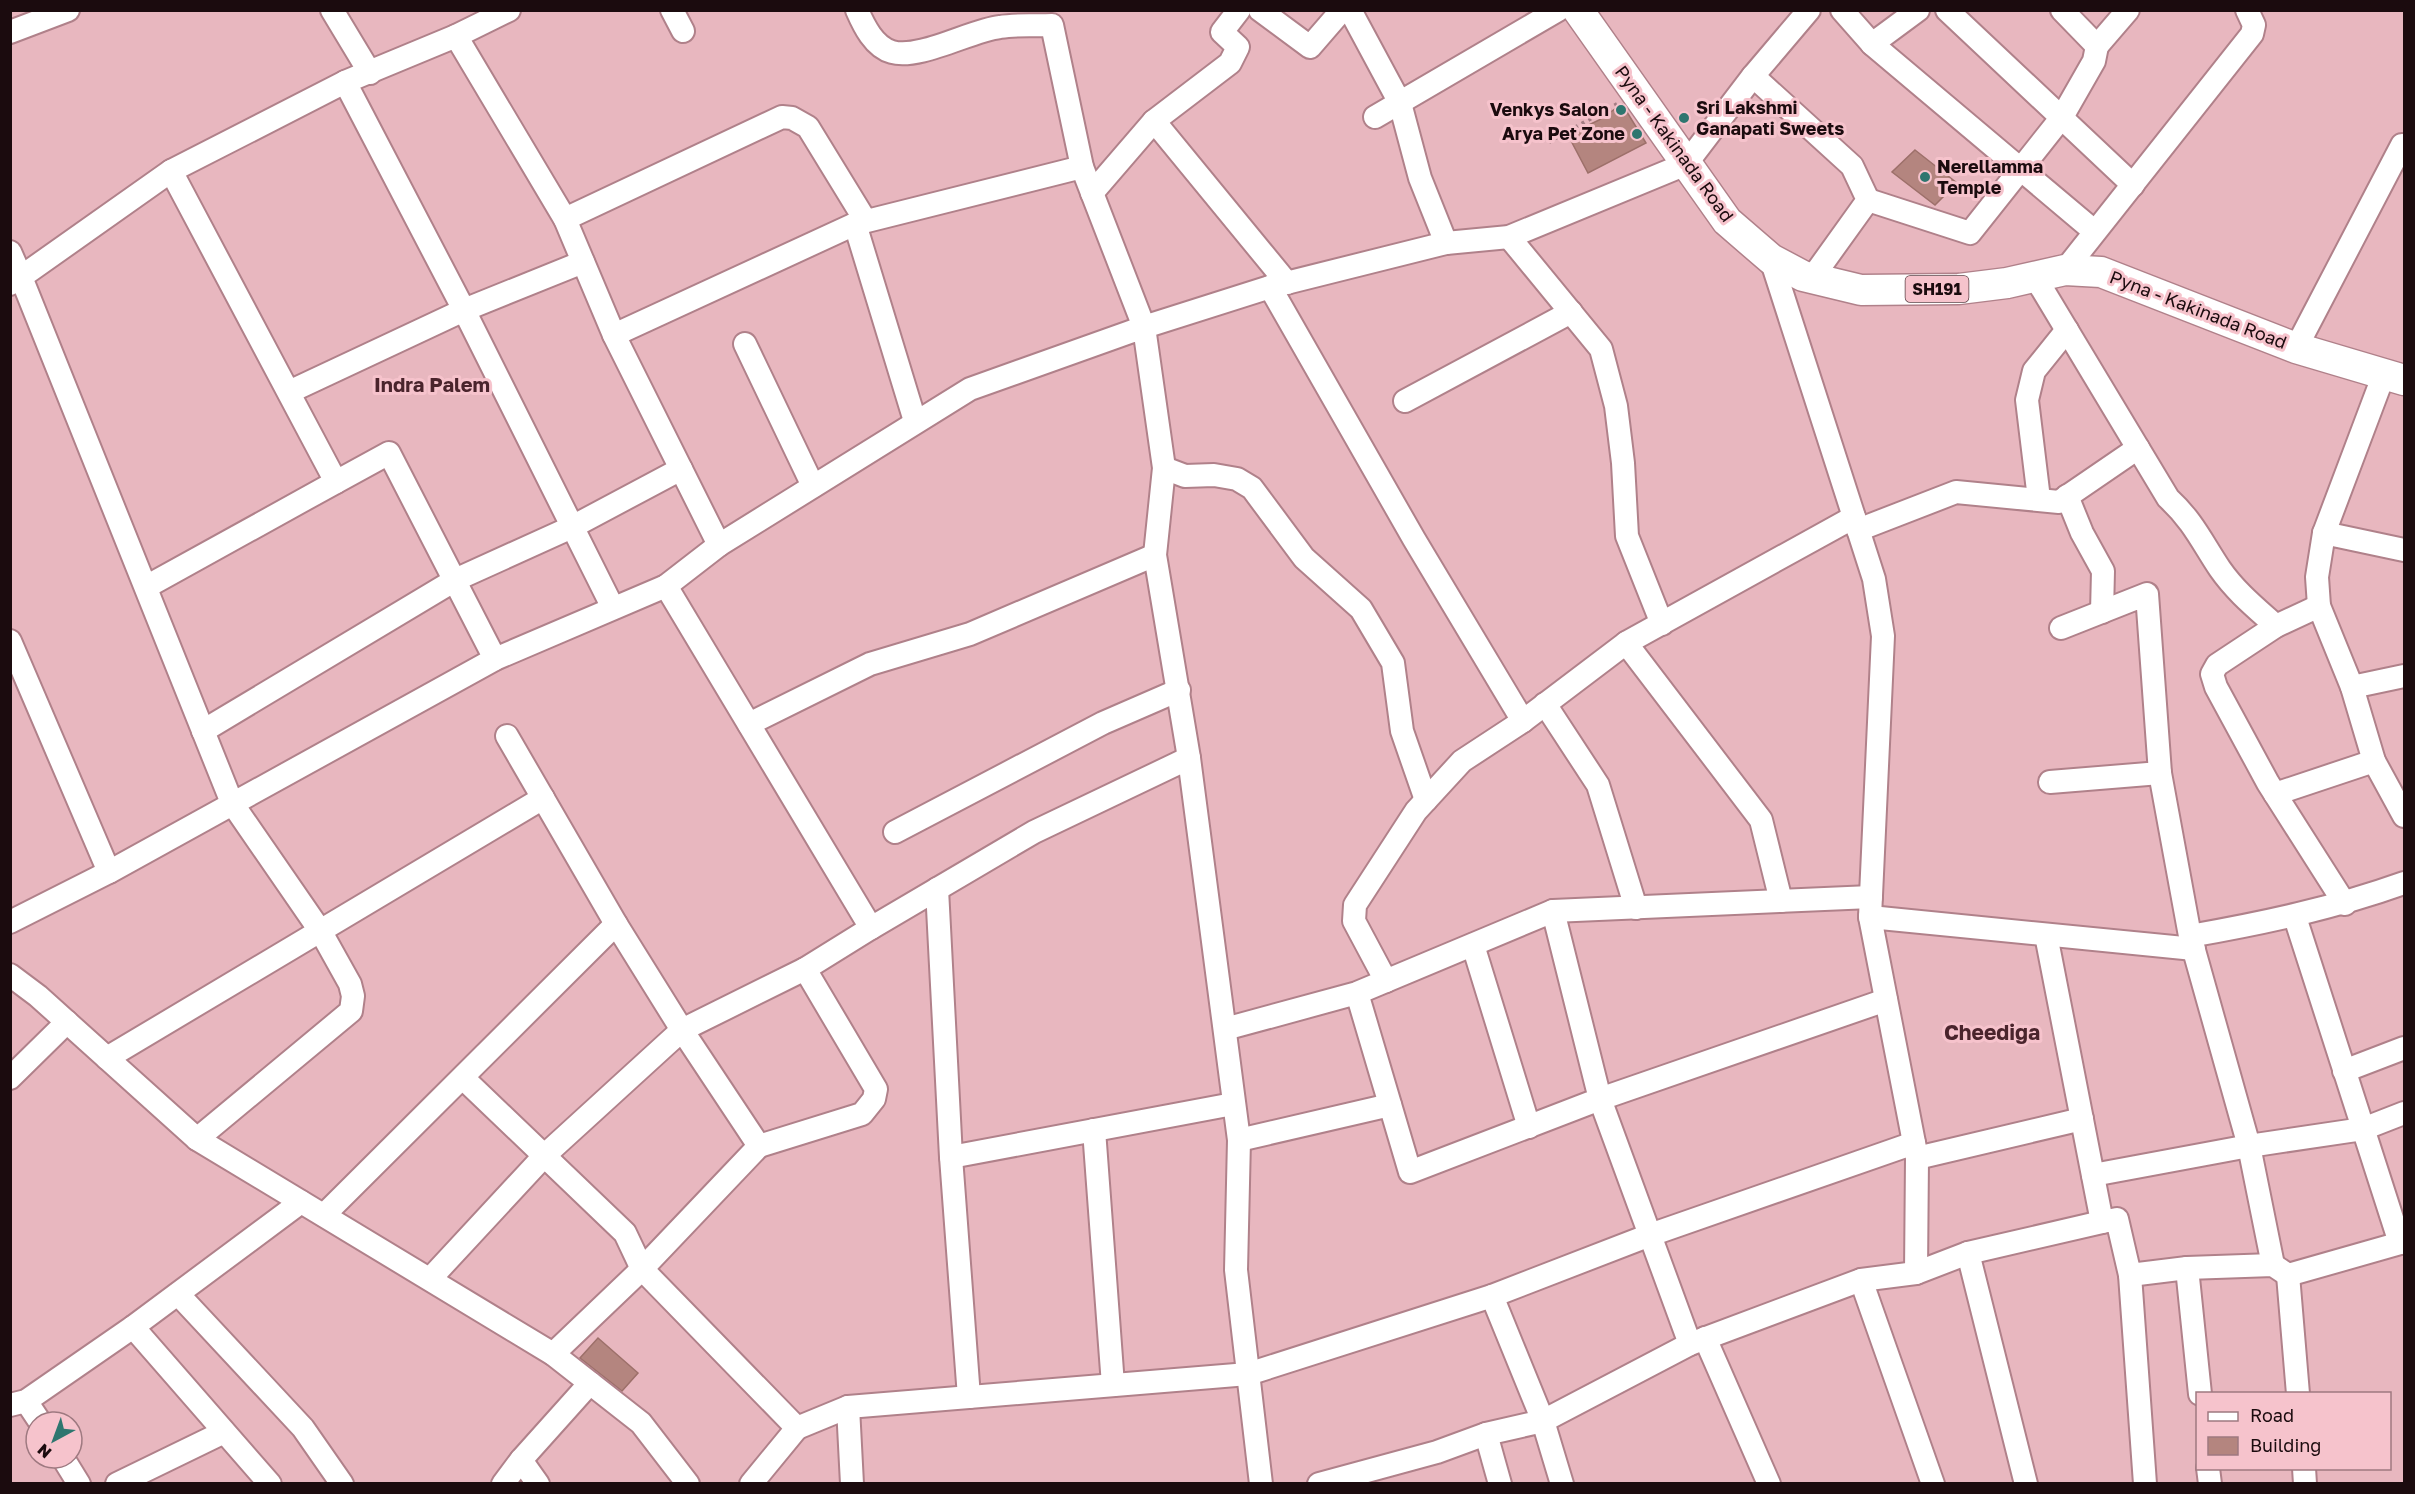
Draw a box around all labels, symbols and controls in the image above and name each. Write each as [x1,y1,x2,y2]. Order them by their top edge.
street label: Pyna - Kakinada Road [1611,61,1739,226]
place label: Sri Lakshmi Ganapati Sweets [1696,96,1844,139]
place label: Venkys Salon [1490,98,1609,120]
marker: Venkys Salon [1614,103,1628,117]
marker: Sri Lakshmi Ganapati Sweets [1677,111,1691,125]
place label: Arya Pet Zone [1502,122,1625,144]
marker: Arya Pet Zone [1630,127,1644,141]
place label: Nerellamma Temple [1937,155,2043,198]
marker: Nerellamma Temple [1918,170,1932,184]
street label: Pyna - Kakinada Road [2107,265,2290,353]
road number: SH191 [1906,276,1968,302]
district label: Indra Palem [374,372,490,396]
district label: Cheediga [1944,1019,2040,1045]
legend [2196,1392,2391,1470]
text: Road [2250,1404,2294,1426]
north arrow [24,1410,84,1470]
text: Building [2250,1434,2321,1456]
text: N [33,1440,55,1463]

